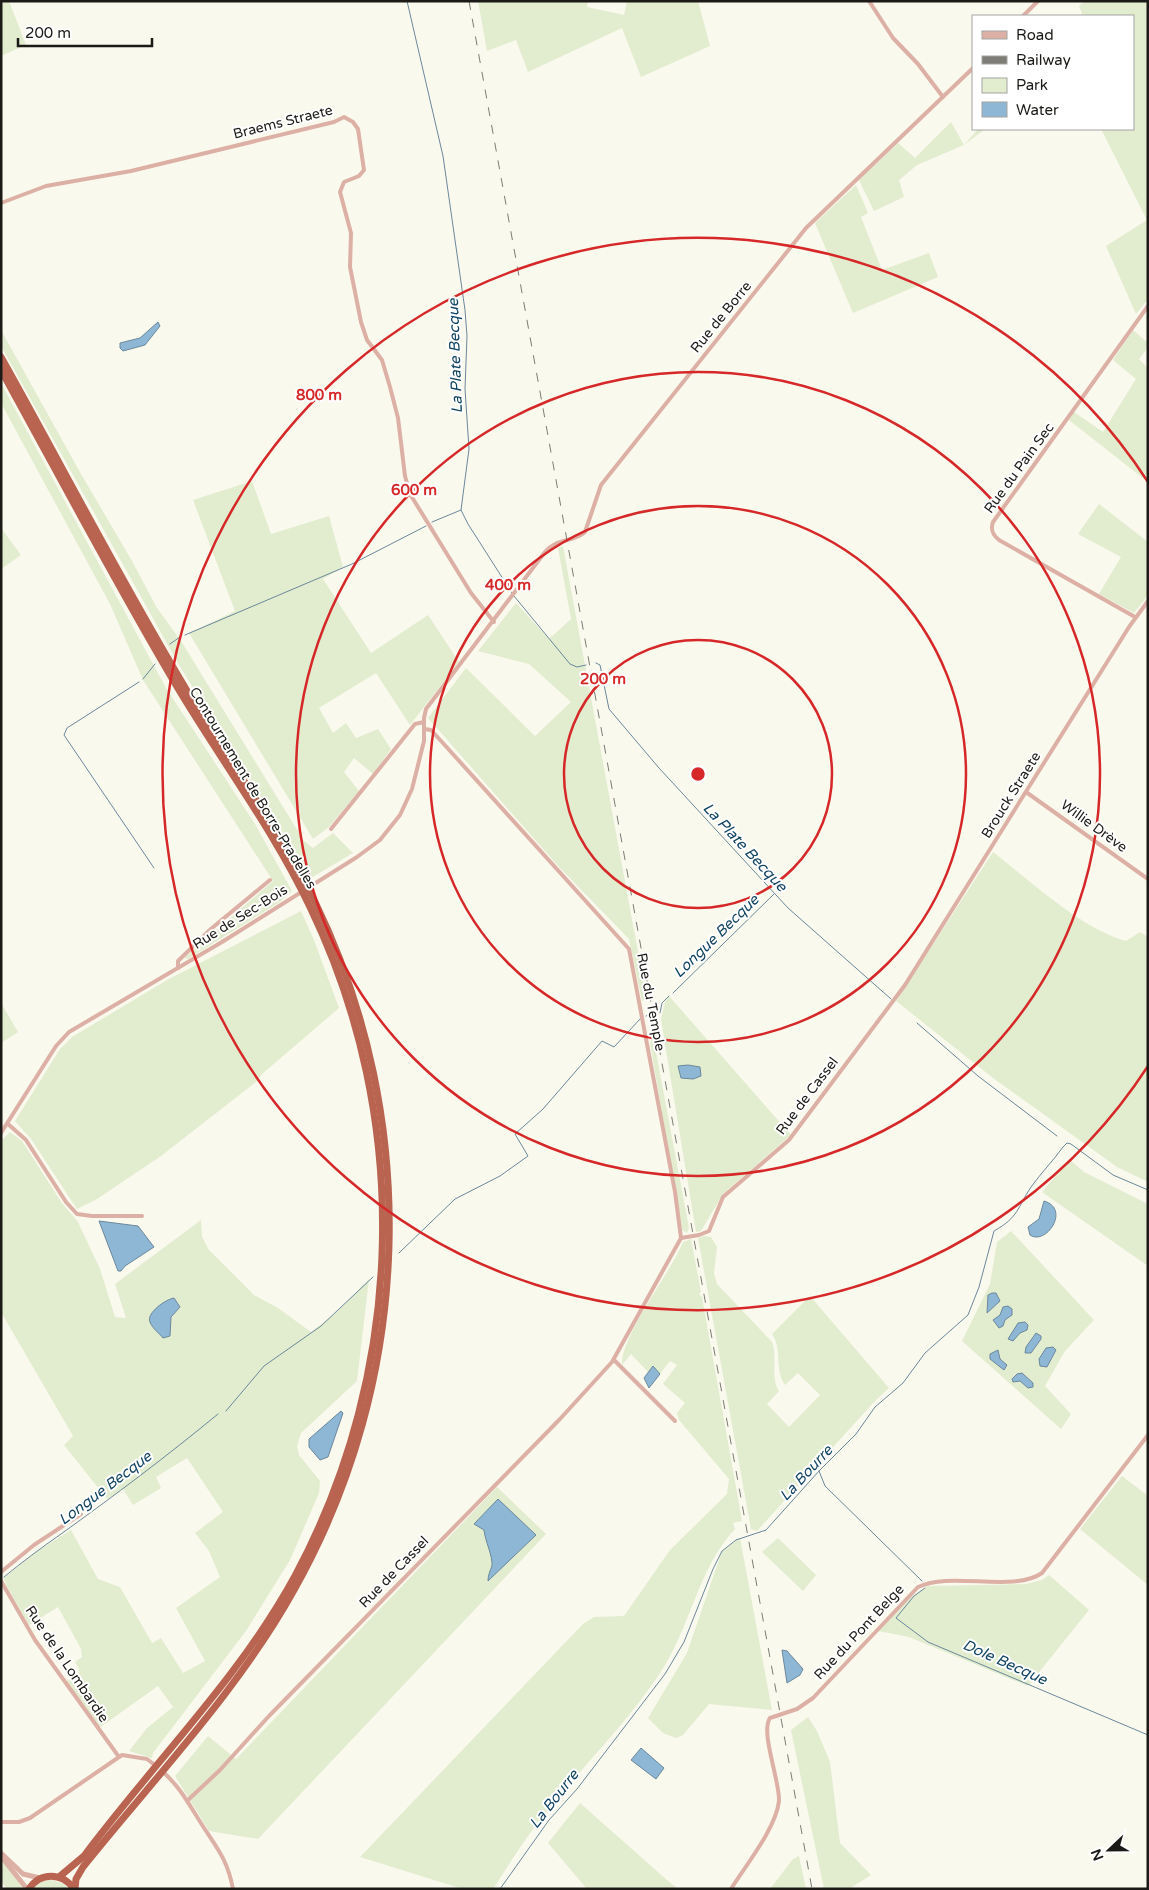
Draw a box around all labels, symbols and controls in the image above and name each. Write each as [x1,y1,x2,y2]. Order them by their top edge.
scale bar [18,15,151,47]
legend [972,15,1134,130]
text: 200 m [25,24,71,42]
text: Road [1016,26,1054,44]
text: Railway [1016,51,1071,69]
text: Park [1016,76,1048,94]
street label: Braems Straete [231,101,335,143]
text: Water [1016,101,1059,119]
street label: Rue de Borre [687,278,755,356]
water label: La Plate Becque [444,297,466,414]
text: 800 m [296,386,342,404]
street label: Rue du Pain Sec [980,419,1058,517]
text: 600 m [391,481,437,499]
text: 400 m [485,576,531,594]
text: 200 m [580,670,626,688]
street label: Contournement de Borre-Pradelles [186,684,320,892]
street label: Brouck Straete [978,749,1044,841]
centre of rings [689,765,707,783]
street label: Willie Drève [1057,796,1131,856]
water label: La Plate Becque [699,799,792,896]
street label: Rue de Sec-Bois [190,881,291,953]
water label: Longue Becque [670,890,764,981]
street label: Rue du Temple [633,951,669,1053]
street label: Rue de Cassel [772,1054,842,1138]
water label: La Bourre [776,1440,837,1504]
water label: Longue Becque [55,1446,156,1529]
street label: Rue de Cassel [356,1533,432,1611]
street label: Rue du Pont Belge [811,1581,908,1683]
street label: Rue de la Lombardie [22,1602,112,1726]
water label: Dole Becque [960,1635,1051,1689]
water label: La Bourre [526,1765,583,1832]
north arrow [1084,1825,1134,1875]
text: N [1087,1846,1107,1863]

